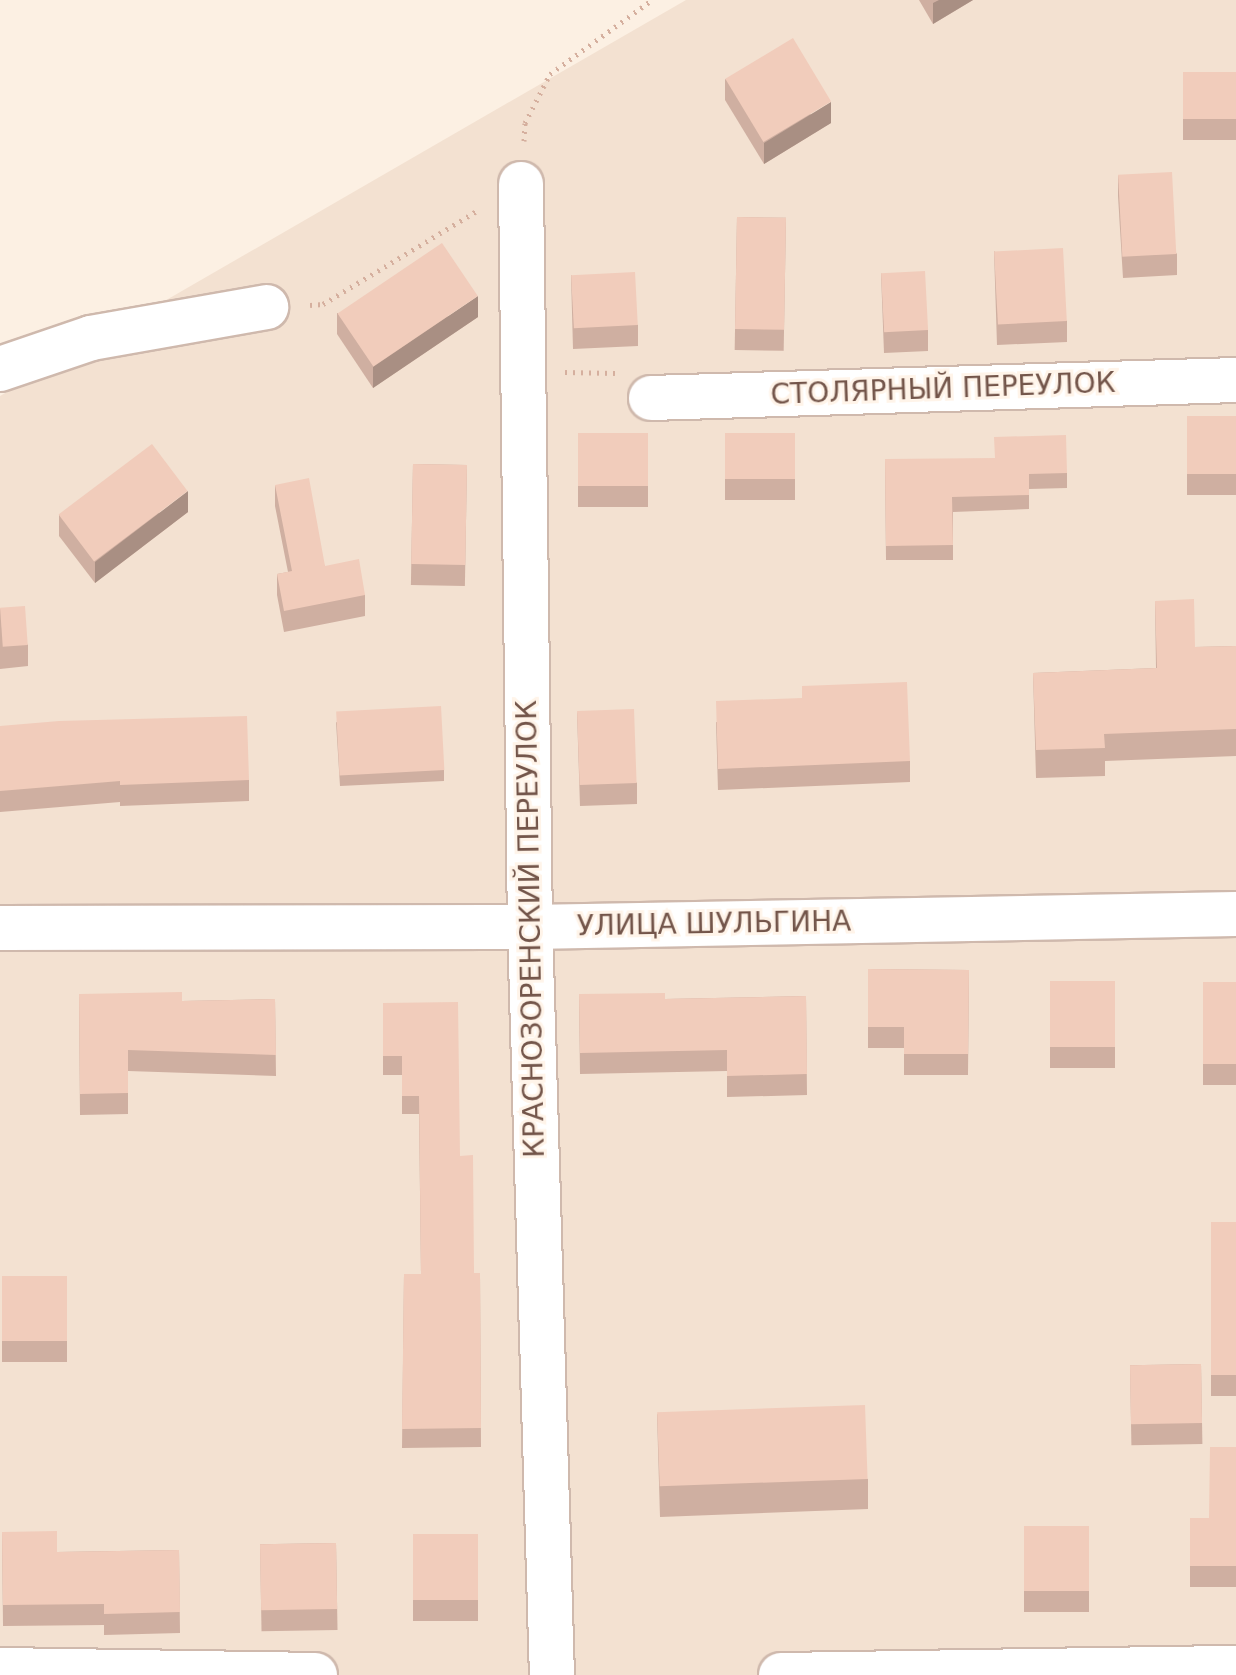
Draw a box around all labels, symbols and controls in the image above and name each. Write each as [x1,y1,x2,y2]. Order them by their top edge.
street label: СТОЛЯРНЫЙ ПЕРЕУЛОК [770,366,1116,412]
street label: КРАСНОЗОРЕНСКИЙ ПЕРЕУЛОК [510,700,552,1158]
street label: УЛИЦА ШУЛЬГИНА [577,905,851,943]

